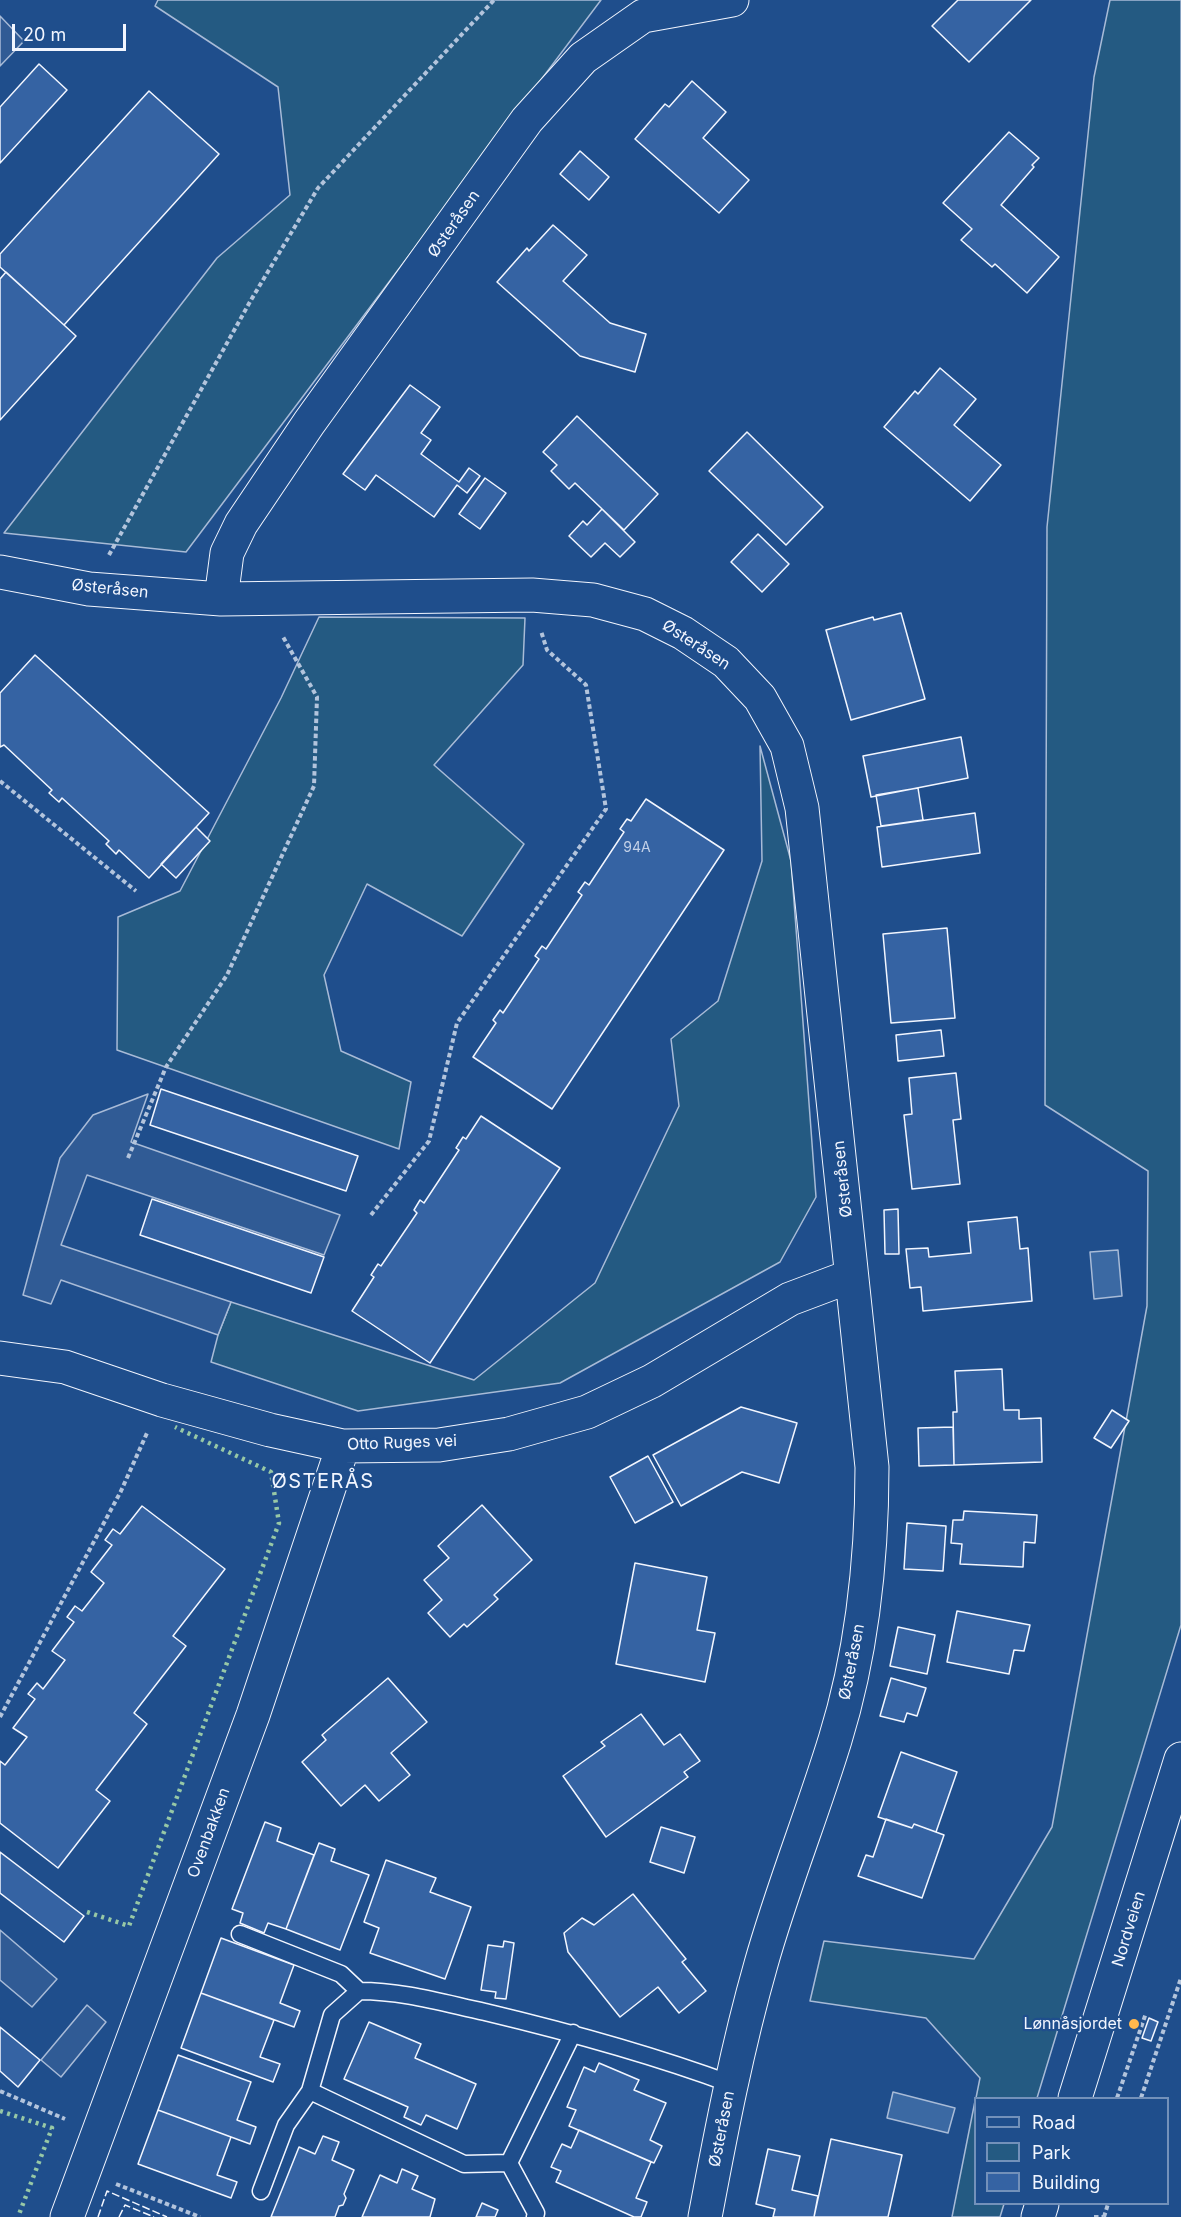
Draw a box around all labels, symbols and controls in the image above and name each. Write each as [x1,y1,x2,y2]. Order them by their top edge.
scale bar [15,12,129,50]
text: 20 m [23,24,66,45]
street label: Østeråsen [424,187,484,261]
street label: Østeråsen [71,575,149,603]
street label: Østeråsen [658,616,734,674]
house number: 94A [623,840,651,856]
street label: Østeråsen [829,1140,857,1218]
street label: Otto Ruges vei [347,1431,457,1455]
district label: ØSTERÅS [271,1470,375,1494]
street label: Østeråsen [835,1622,869,1702]
street label: Ovenbakken [184,1785,234,1881]
street label: Nordveien [1108,1889,1150,1969]
place label: Lønnåsjordet [1023,2014,1122,2034]
marker: Lønnåsjordet [1127,2017,1141,2031]
street label: Østeråsen [705,2089,739,2169]
legend [974,2097,1169,2205]
text: Road [1032,2112,1075,2133]
text: Park [1032,2142,1071,2163]
text: Building [1032,2172,1100,2193]

